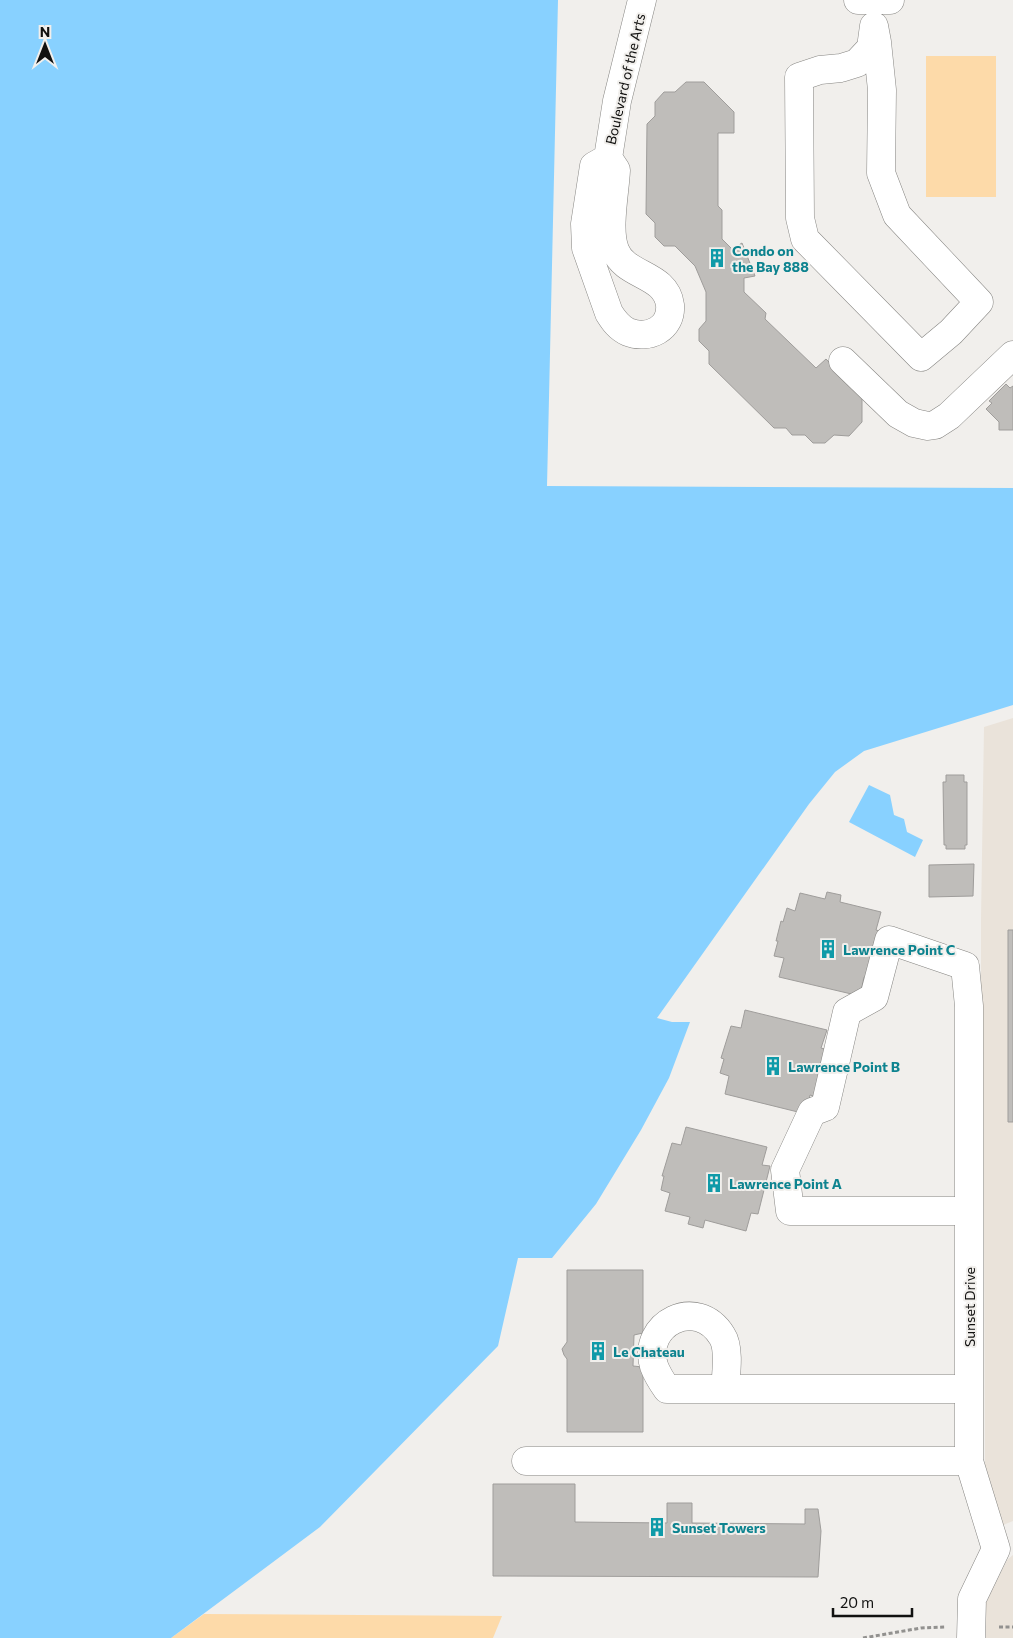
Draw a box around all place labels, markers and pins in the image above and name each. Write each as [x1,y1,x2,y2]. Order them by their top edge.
place label: Condo on the Bay 888 [732,242,809,275]
building icon: Condo on the Bay 888 [706,247,728,269]
building icon: Lawrence Point C [817,938,839,960]
place label: Lawrence Point C [843,941,955,958]
building icon: Lawrence Point B [762,1055,784,1077]
place label: Lawrence Point B [788,1058,900,1075]
building icon: Lawrence Point A [703,1172,725,1194]
place label: Lawrence Point A [729,1175,842,1192]
building icon: Le Chateau [587,1340,609,1362]
place label: Le Chateau [613,1343,685,1360]
building icon: Sunset Towers [646,1516,668,1538]
place label: Sunset Towers [672,1519,766,1536]

